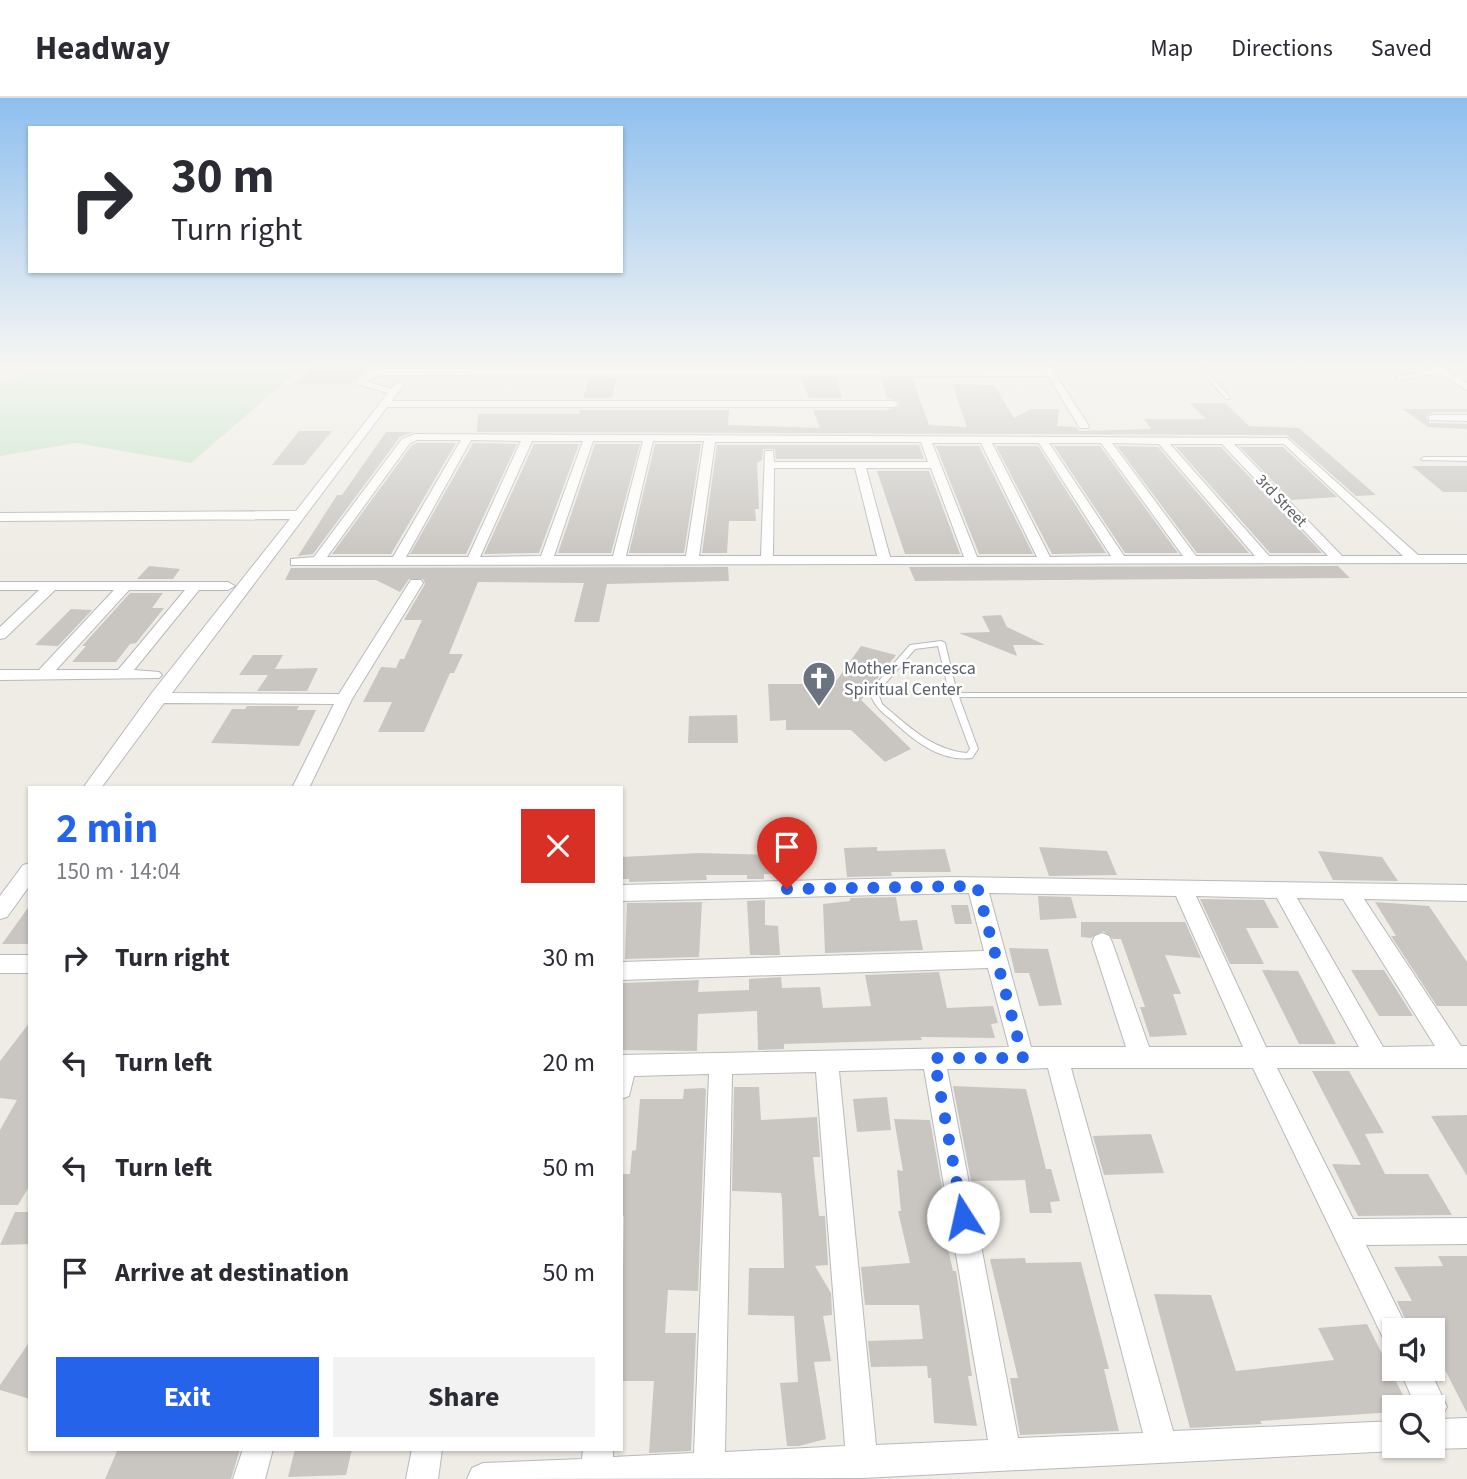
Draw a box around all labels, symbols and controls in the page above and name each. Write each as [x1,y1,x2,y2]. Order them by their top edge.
text: Headway [35,25,170,72]
text: Map [1150,31,1193,66]
text: Directions [1231,31,1333,66]
text: Saved [1371,31,1432,66]
text: 30 m [171,142,275,212]
icon: right [56,154,147,245]
text: Turn right [171,207,302,253]
street label: 3rd Street [1251,469,1312,532]
place label: Mother Francesca Spiritual Center [844,656,976,702]
church icon: Mother Francesca Spiritual Center [800,659,838,708]
text: 2 min [56,799,158,859]
button: close [521,809,595,883]
pin [757,817,817,889]
icon: arrive [768,828,806,866]
text: 150 m · 14:04 [56,855,180,888]
icon: right [56,939,94,977]
text: Turn right [115,939,230,976]
text: 30 m [542,939,595,976]
icon: left [56,1044,94,1082]
text: Turn left [115,1044,212,1081]
text: 20 m [542,1044,595,1081]
icon: left [56,1149,94,1187]
text: Turn left [115,1149,212,1186]
text: 50 m [542,1149,595,1186]
position arrow [926,1180,1000,1254]
icon: arrive [56,1254,94,1292]
text: Arrive at destination [115,1254,349,1291]
text: 50 m [542,1254,595,1291]
map controls [1382,1318,1445,1458]
button: sound [1382,1318,1445,1381]
button: Exit [56,1357,319,1437]
button: Share [333,1357,595,1437]
button: search [1382,1395,1445,1458]

